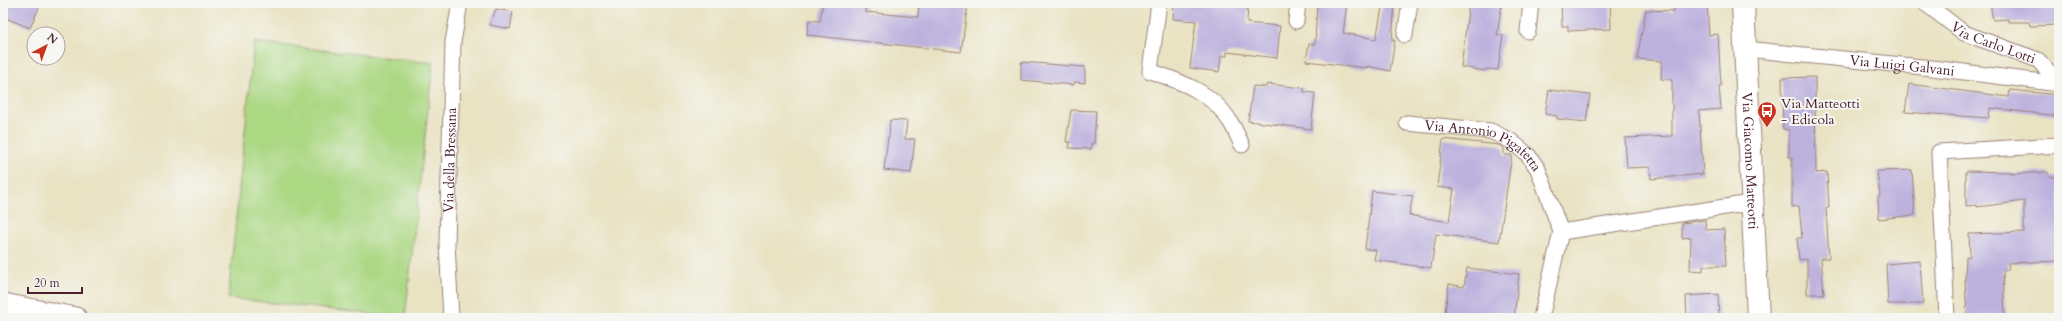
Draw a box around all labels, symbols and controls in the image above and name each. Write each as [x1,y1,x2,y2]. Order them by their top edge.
street label: Via Carlo Lotti [1947,17,2038,68]
north arrow [26,26,66,66]
text: N [44,30,61,48]
street label: Via Luigi Galvani [1849,50,1956,80]
street label: Via Giacomo Matteotti [1738,92,1763,230]
place label: Via Matteotti - Edicola [1781,94,1860,129]
bus stop icon: Via Matteotti - Edicola [1756,100,1778,128]
street label: Via della Bressana [438,107,461,213]
street label: Via Antonio Pigafetta [1424,115,1546,175]
scale bar [28,269,82,295]
text: 20 m [34,275,61,291]

